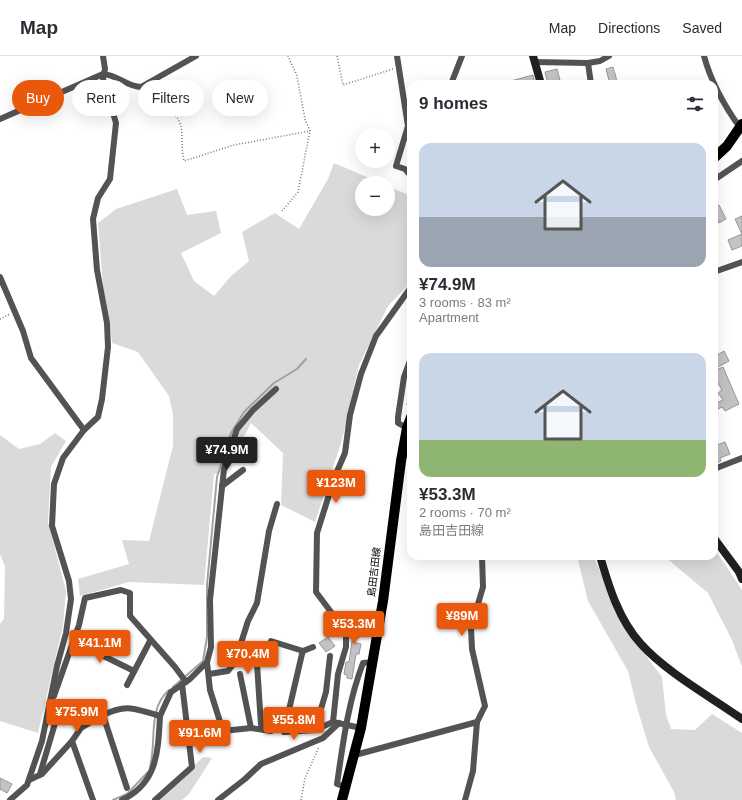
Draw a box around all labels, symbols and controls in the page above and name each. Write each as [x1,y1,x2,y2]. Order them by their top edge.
text: Map [20,17,58,38]
text: Map [549,20,576,36]
text: Directions [598,20,660,36]
text: Saved [682,20,722,36]
chip: Buy [12,80,64,116]
chip: Rent [72,80,130,116]
chip: Filters [138,80,204,116]
chip: New [212,80,268,116]
icon: filters [684,93,706,115]
text: 9 homes [419,94,488,113]
map controls [355,128,395,216]
button: + [355,128,395,168]
icon: home [527,169,599,241]
button: − [355,176,395,216]
text: ¥74.9M [419,275,476,294]
text: 3 rooms · 83 m² [419,295,511,310]
text: Apartment [419,310,479,325]
icon: home [527,379,599,451]
pin: ¥74.9M [194,437,260,471]
text: ¥74.9M [205,442,249,457]
pin: ¥123M [308,470,364,504]
text: ¥123M [316,475,356,490]
text: ¥53.3M [419,485,476,504]
text: 2 rooms · 70 m² [419,505,511,520]
text: 島田吉田線 [419,523,484,538]
street label: 島田吉田線 [365,547,383,597]
pin: ¥89M [438,603,486,637]
text: ¥89M [446,608,478,623]
pin: ¥53.3M [321,611,387,645]
text: ¥53.3M [332,616,376,631]
pin: ¥41.1M [67,630,133,664]
text: ¥41.1M [78,635,122,650]
pin: ¥70.4M [215,641,281,675]
text: ¥70.4M [226,646,270,661]
pin: ¥75.9M [44,699,110,733]
text: ¥75.9M [55,704,99,719]
pin: ¥55.8M [261,707,327,741]
text: ¥55.8M [272,712,316,727]
pin: ¥91.6M [167,720,233,754]
text: ¥91.6M [178,725,222,740]

